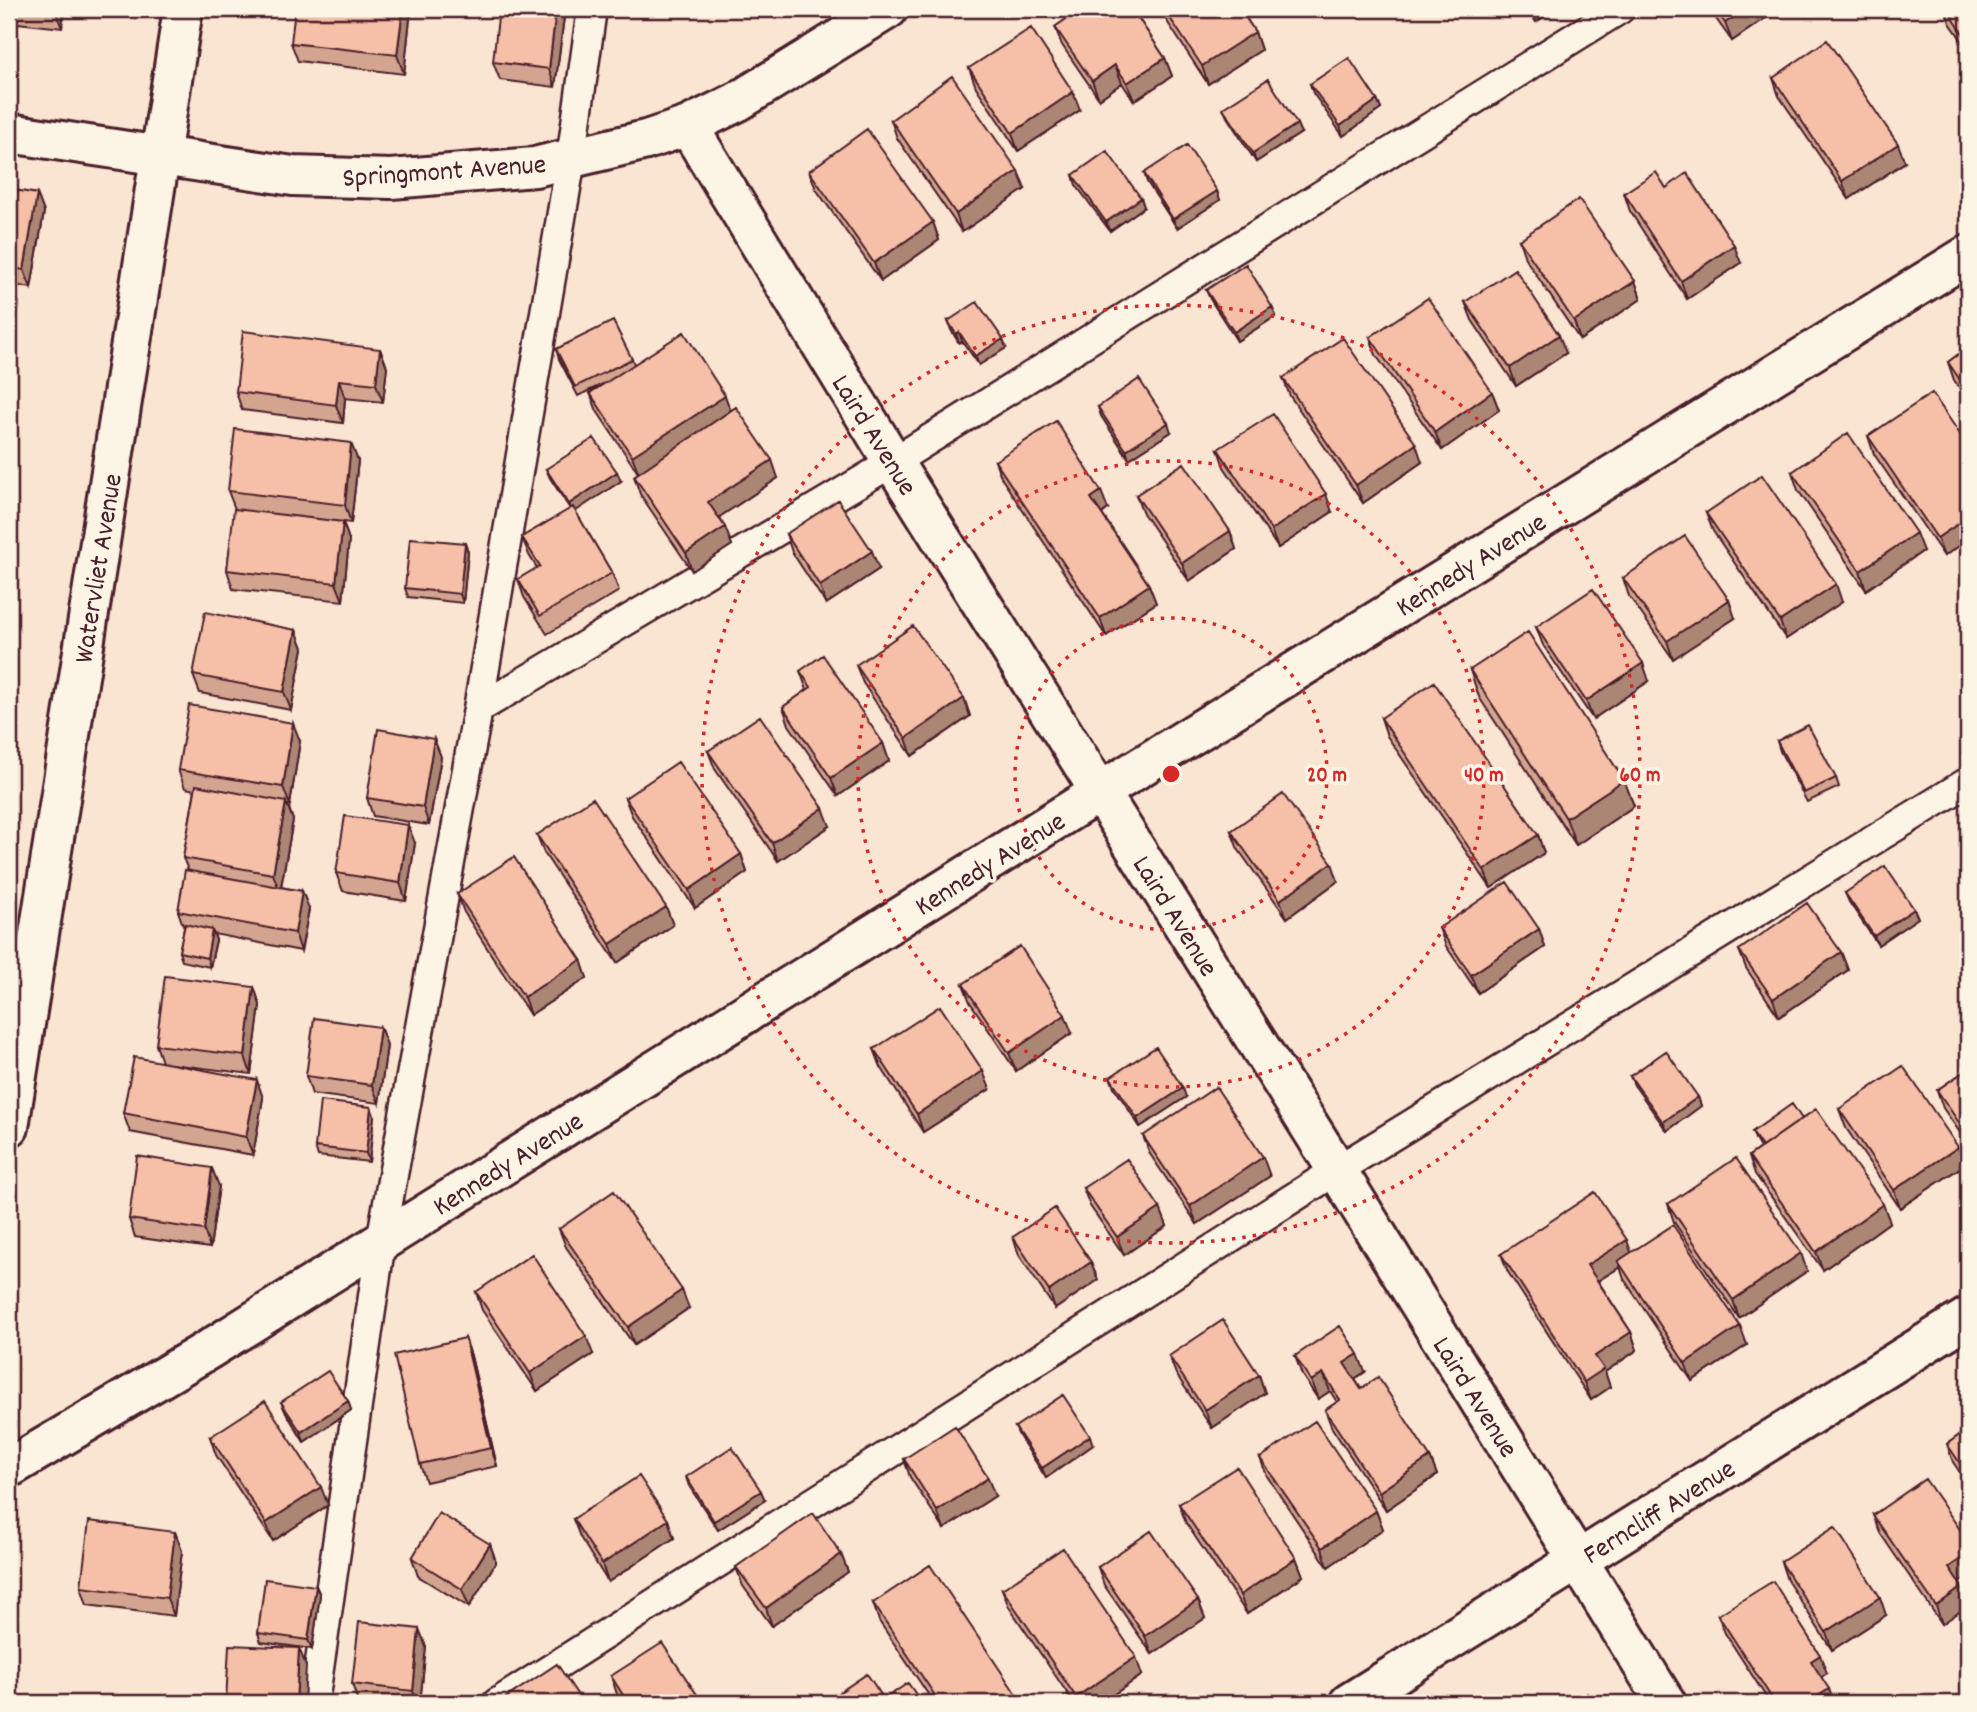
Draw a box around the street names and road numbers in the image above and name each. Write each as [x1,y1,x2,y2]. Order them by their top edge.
street label: Springmont Avenue [341,147,547,201]
street label: Laird Avenue [819,368,925,505]
street label: Watervliet Avenue [66,471,136,666]
street label: Kennedy Avenue [1390,505,1556,629]
street label: Kennedy Avenue [909,804,1075,928]
street label: Laird Avenue [1120,849,1226,986]
street label: Kennedy Avenue [427,1104,593,1228]
street label: Laird Avenue [1420,1330,1526,1467]
street label: Ferncliff Avenue [1577,1451,1745,1577]

